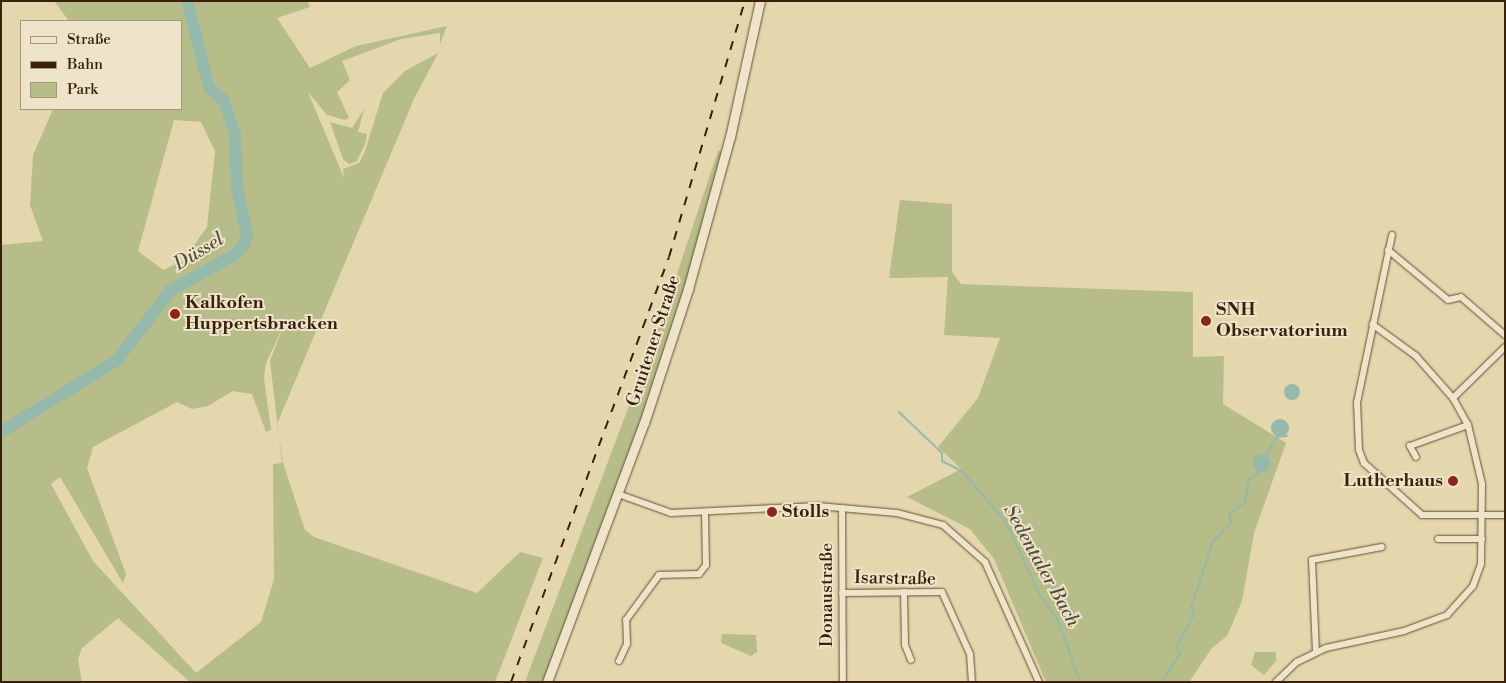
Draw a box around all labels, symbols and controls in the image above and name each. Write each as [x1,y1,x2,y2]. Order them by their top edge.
legend [20,20,182,110]
text: Straße [67,30,111,49]
text: Bahn [67,55,103,74]
text: Park [67,80,98,99]
water label: Düssel [170,228,228,276]
street label: Gruitener Straße [623,273,685,409]
place label: Kalkofen Huppertsbracken [185,293,338,336]
place label: SNH Observatorium [1216,300,1348,342]
marker: Kalkofen Huppertsbracken [169,308,181,320]
marker: SNH Observatorium [1200,315,1212,327]
place label: Lutherhaus [1343,470,1443,492]
marker: Lutherhaus [1447,475,1459,487]
place label: Stolls [782,501,829,523]
water label: Sedentaler Bach [998,501,1084,631]
marker: Stolls [766,506,778,518]
street label: Donaustraße [816,543,838,647]
street label: Isarstraße [854,567,936,591]

